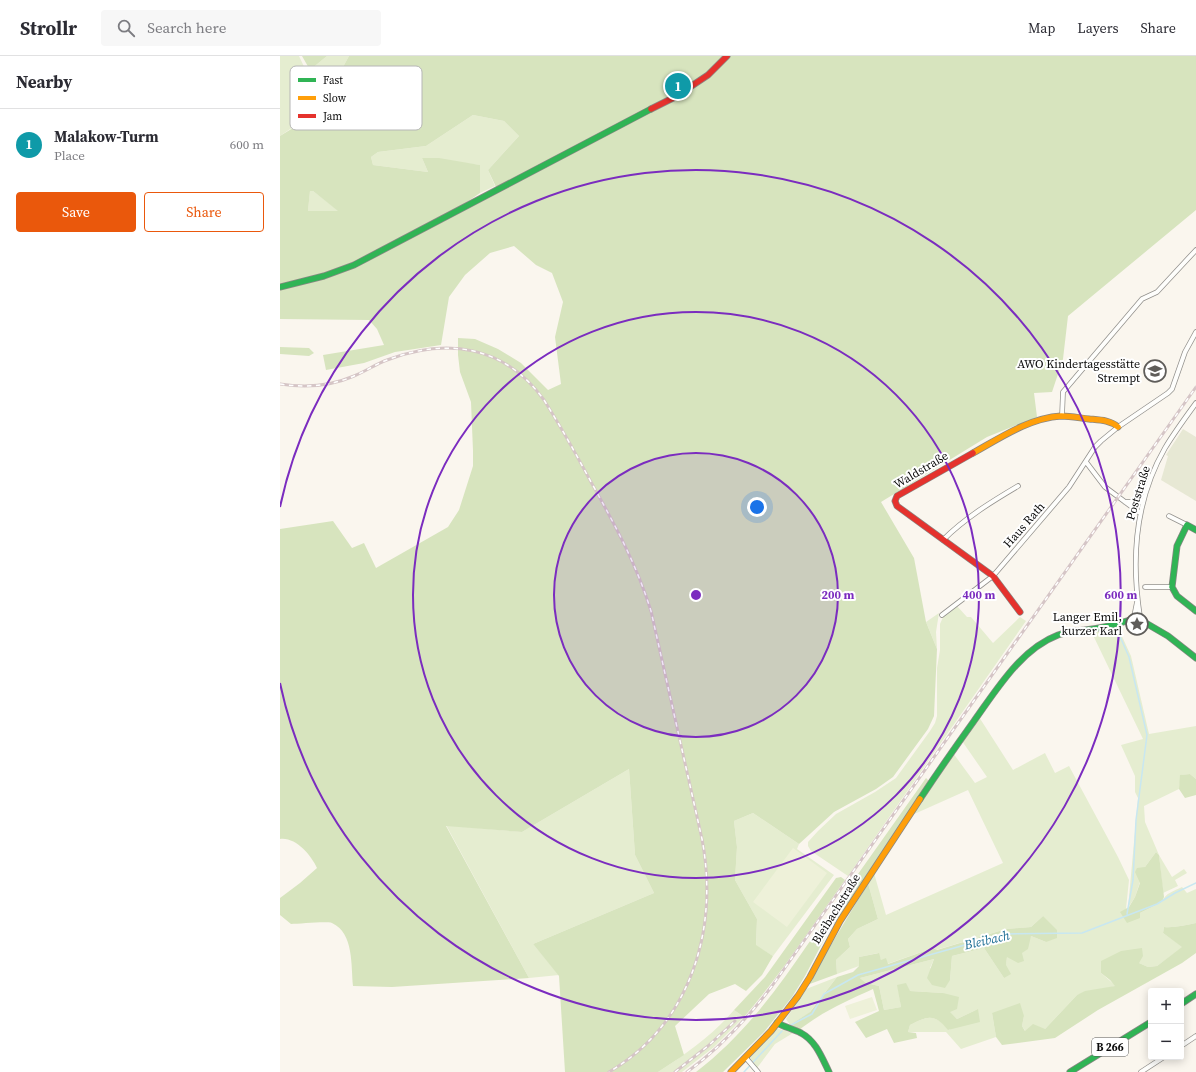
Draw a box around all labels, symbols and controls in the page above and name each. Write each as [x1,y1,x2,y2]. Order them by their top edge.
search box [101,10,381,46]
text: Strollr [20,15,77,41]
icon: search [115,17,137,39]
text: Search here [147,17,226,38]
text: Map [1028,18,1055,38]
text: Layers [1077,18,1119,38]
text: Share [1141,18,1176,38]
legend [290,66,422,130]
text: Nearby [16,70,72,94]
pin: 1 [665,71,691,101]
text: Fast [323,73,343,88]
text: Slow [323,91,347,106]
text: Jam [322,109,342,124]
text: Malakow-Turm [54,126,159,147]
text: 1 [25,136,33,153]
text: 600 m [230,136,264,153]
text: Place [54,147,85,164]
button: Save [16,192,136,232]
button: Share [144,192,264,232]
place label: AWO Kindertagesstätte Strempt [1017,356,1140,386]
school or university icon: AWO Kindertagesstätte Strempt [1142,358,1168,384]
street label: Waldstraße [891,448,951,492]
street label: Poststraße [1122,464,1154,522]
your location [747,497,767,517]
street label: Haus Rath [1000,499,1048,551]
text: 200 m [822,587,855,603]
text: 400 m [963,587,996,603]
text: 600 m [1105,587,1138,603]
centre of rings [689,588,703,602]
place label: Langer Emil, kurzer Karl [1053,609,1122,639]
place icon: Langer Emil, kurzer Karl [1124,611,1150,637]
street label: Bleibachstraße [808,871,864,947]
water label: Bleibach [962,927,1011,954]
map controls [1148,988,1184,1060]
button: + [1148,988,1184,1024]
button: − [1148,1024,1184,1060]
road number: B 266 [1092,1038,1128,1056]

